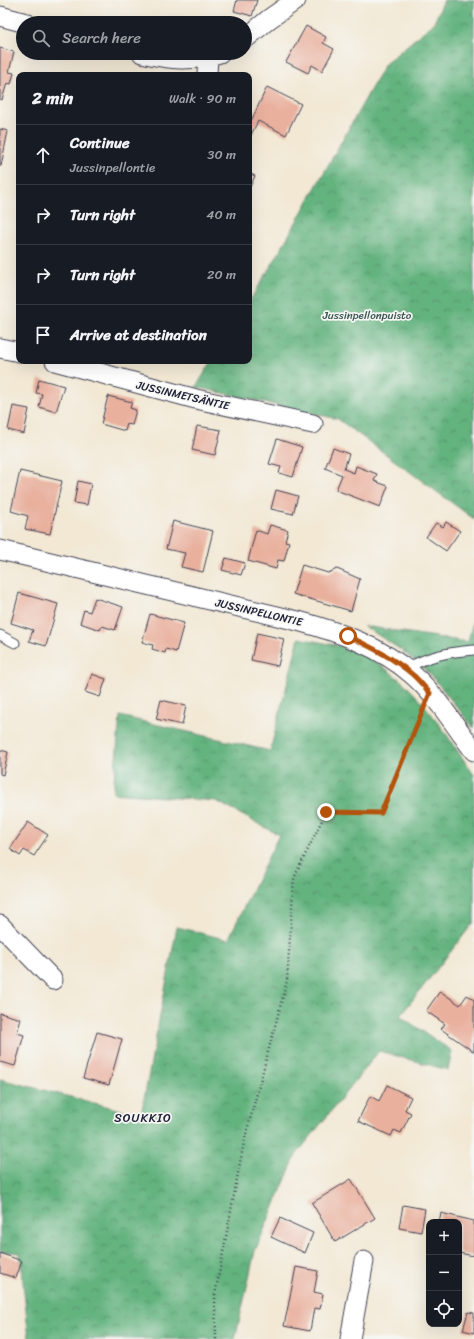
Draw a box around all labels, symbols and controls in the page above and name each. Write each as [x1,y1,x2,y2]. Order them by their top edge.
search box [16,16,252,60]
text: Search here [62,25,141,51]
icon: search [30,27,52,49]
text: 2 min [32,83,73,113]
text: Walk · 90 m [169,87,236,110]
text: Continue [70,130,130,156]
text: 30 m [207,143,236,166]
icon: ahead [32,144,54,166]
text: Jussinpellontie [70,156,155,179]
text: Turn right [70,202,135,228]
text: 40 m [206,203,236,226]
icon: right [32,204,54,226]
text: Turn right [70,262,135,288]
text: 20 m [207,263,236,286]
icon: right [32,264,54,286]
park label: Jussinpellonpuisto [322,306,412,325]
text: Arrive at destination [70,322,207,348]
icon: arrive [32,324,54,346]
street label: JUSSINMETSÄNTIE [134,375,232,416]
street label: JUSSINPELLONTIE [213,593,305,632]
route start [339,627,357,645]
route end [317,803,335,821]
district label: SOUKKIO [114,1107,172,1129]
map controls [426,1219,462,1327]
button: + [426,1219,462,1255]
button: − [426,1255,462,1291]
button: locate [426,1291,462,1327]

